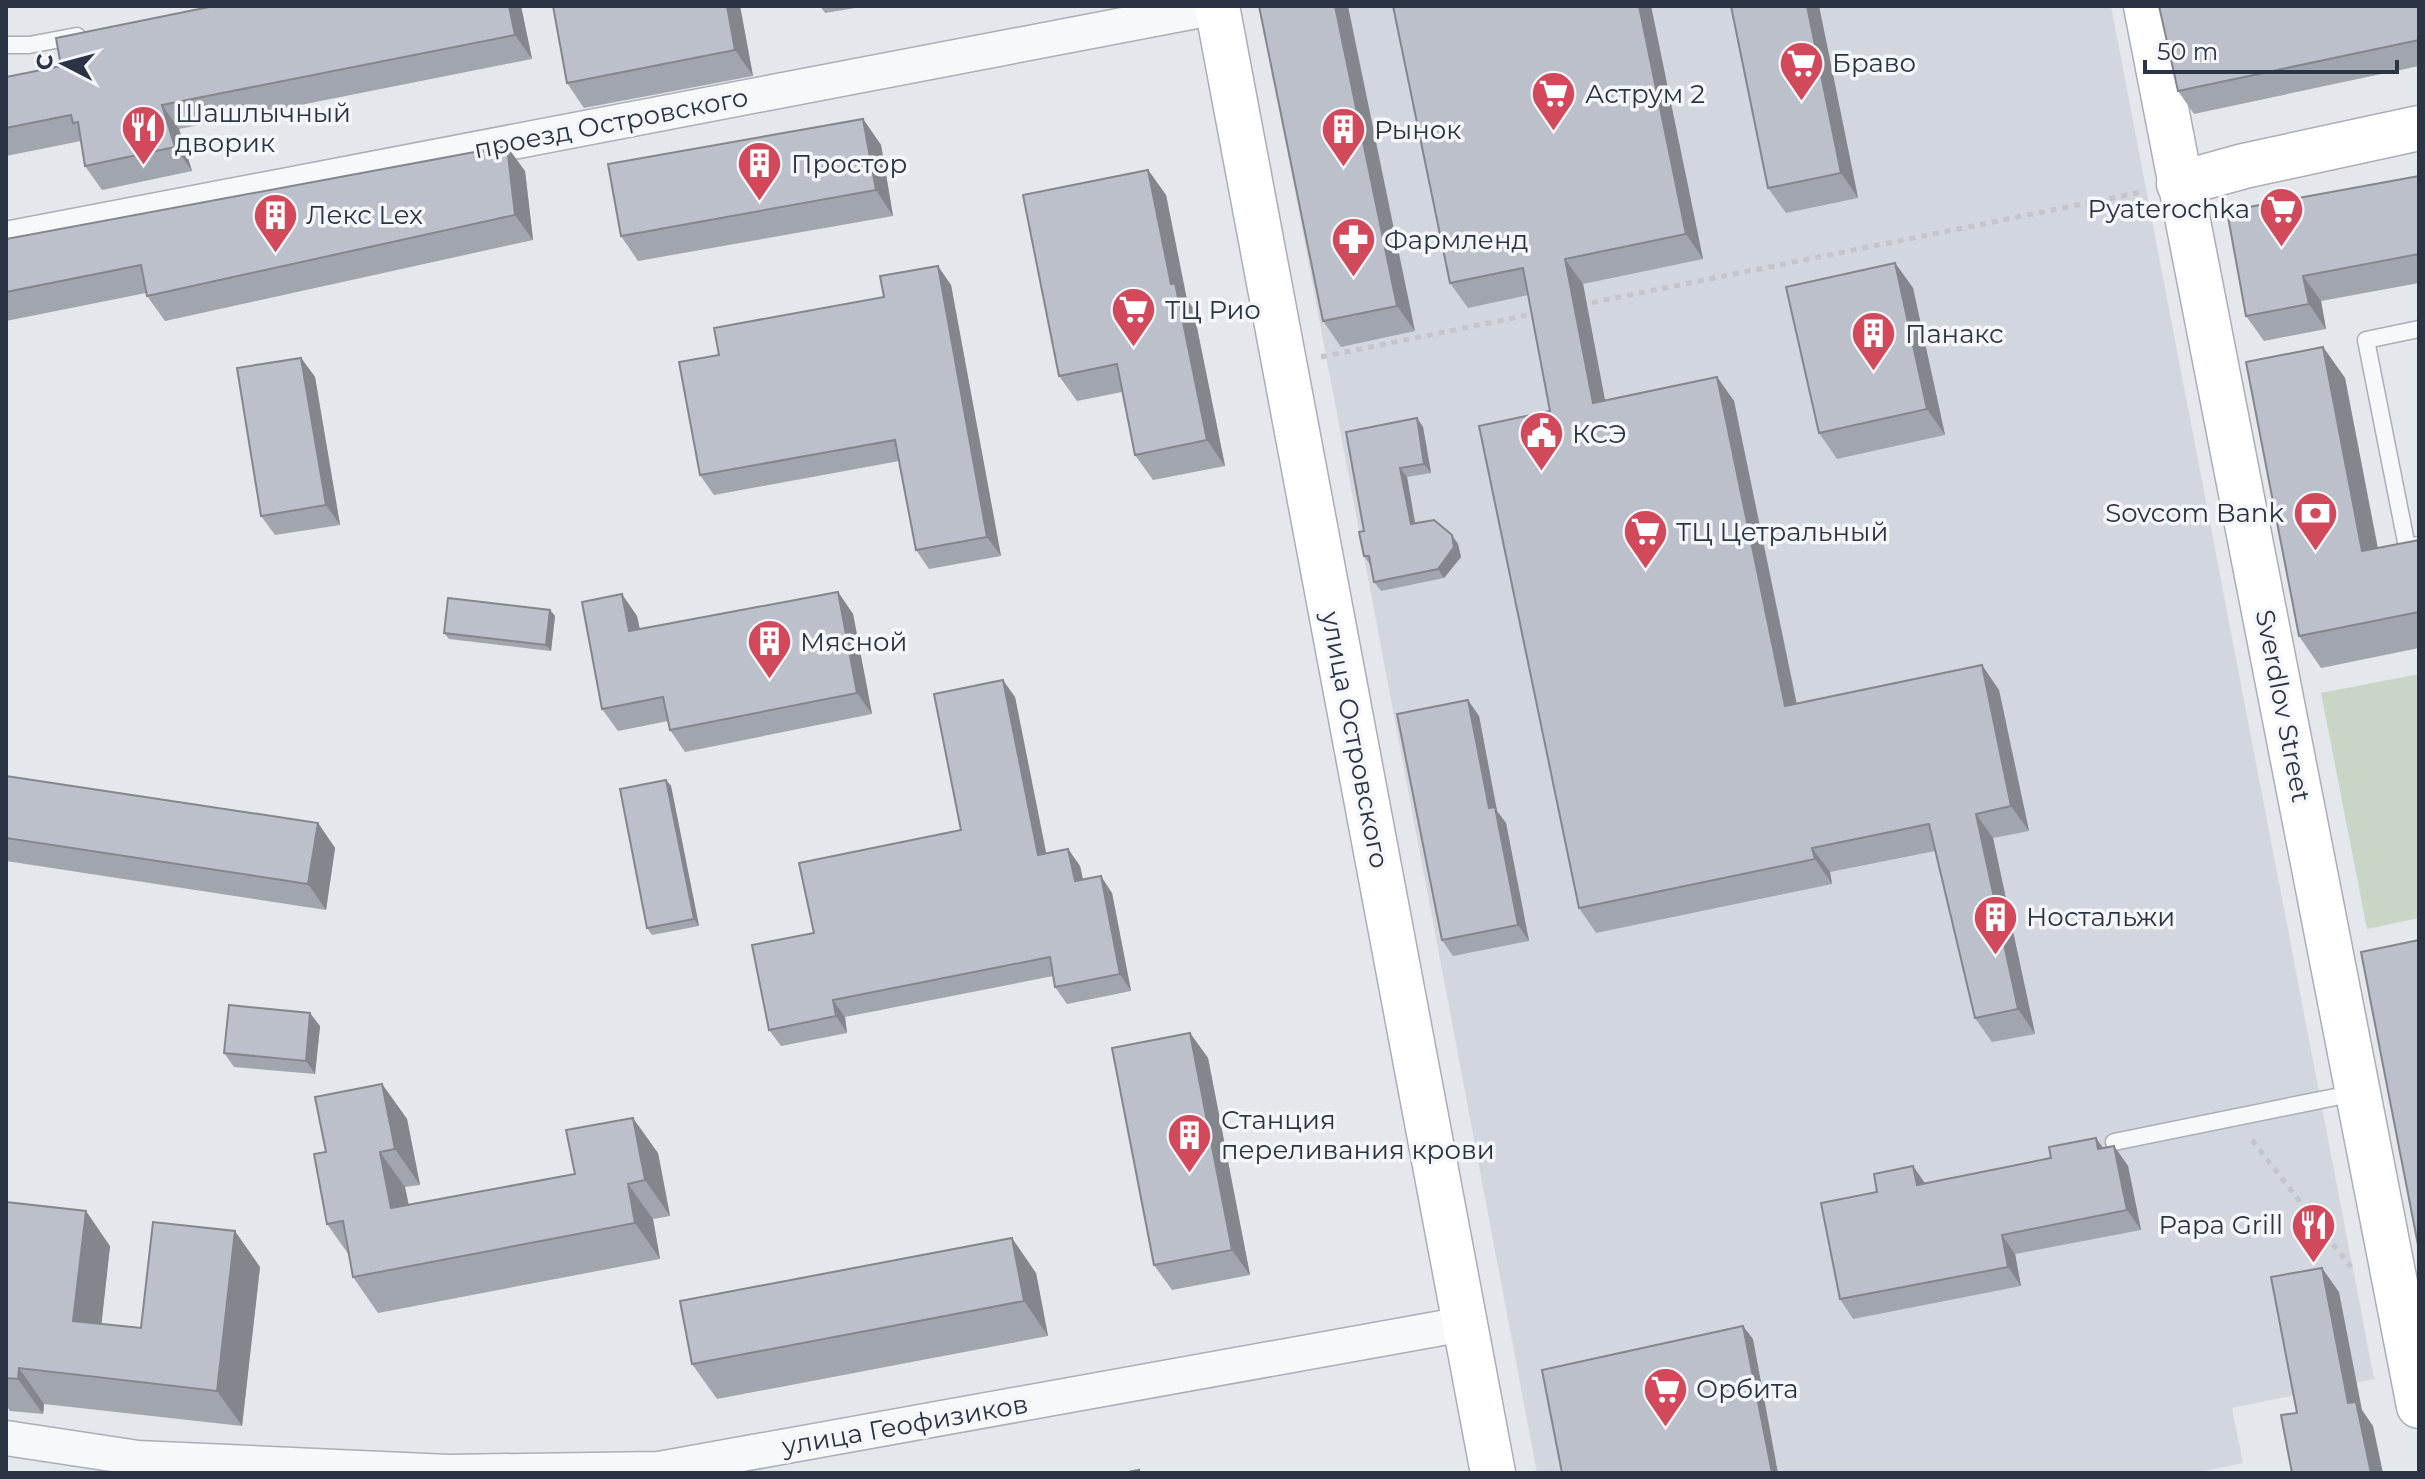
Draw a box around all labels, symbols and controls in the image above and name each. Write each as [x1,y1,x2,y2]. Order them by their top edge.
north arrow [24,24,104,104]
scale bar [2145,24,2397,74]
text: 50 m [2157,37,2218,66]
supermarket icon: Браво [1777,39,1825,102]
place label: Браво [1832,47,1916,79]
text: С [30,53,59,71]
supermarket icon: Аструм 2 [1530,70,1578,133]
place label: Аструм 2 [1585,78,1705,110]
street label: проезд Островского [471,81,751,165]
place label: Шашлычный дворик [175,97,351,159]
restaurant icon: Шашлычный дворик [120,104,168,167]
building icon: Рынок [1319,106,1367,169]
place label: Рынок [1374,114,1461,146]
building icon: Простор [736,140,784,203]
place label: Простор [791,148,907,180]
supermarket icon: Pyaterochka [2257,185,2305,248]
building icon: Лекс Lex [251,191,299,254]
place label: Pyaterochka [2088,193,2250,225]
place label: Лекс Lex [306,199,423,231]
pharmacy icon: Фармленд [1329,216,1377,279]
place label: Фармленд [1384,224,1528,256]
supermarket icon: ТЦ Рио [1110,286,1158,349]
place label: ТЦ Рио [1165,294,1261,326]
building icon: Панакс [1850,310,1898,373]
place label: Панакс [1905,318,2004,350]
public building icon: КСЭ [1517,410,1565,473]
place label: КСЭ [1572,418,1627,450]
bank icon: Sovcom Bank [2291,489,2339,552]
place label: Sovcom Bank [2105,497,2284,529]
supermarket icon: ТЦ Цетральный [1621,508,1669,571]
place label: ТЦ Цетральный [1676,516,1888,548]
street label: Sverdlov Street [2249,607,2317,805]
street label: улица Островского [1314,608,1396,871]
building icon: Мясной [745,618,793,681]
place label: Мясной [800,626,907,658]
building icon: Ностальжи [1971,893,2019,956]
place label: Ностальжи [2026,901,2175,933]
place label: Станция переливания крови [1221,1104,1495,1166]
building icon: Станция переливания крови [1166,1111,1214,1174]
restaurant icon: Papa Grill [2290,1201,2338,1264]
place label: Papa Grill [2158,1209,2283,1241]
supermarket icon: Орбита [1641,1365,1689,1428]
place label: Орбита [1696,1373,1798,1405]
street label: улица Геофизиков [778,1388,1031,1463]

